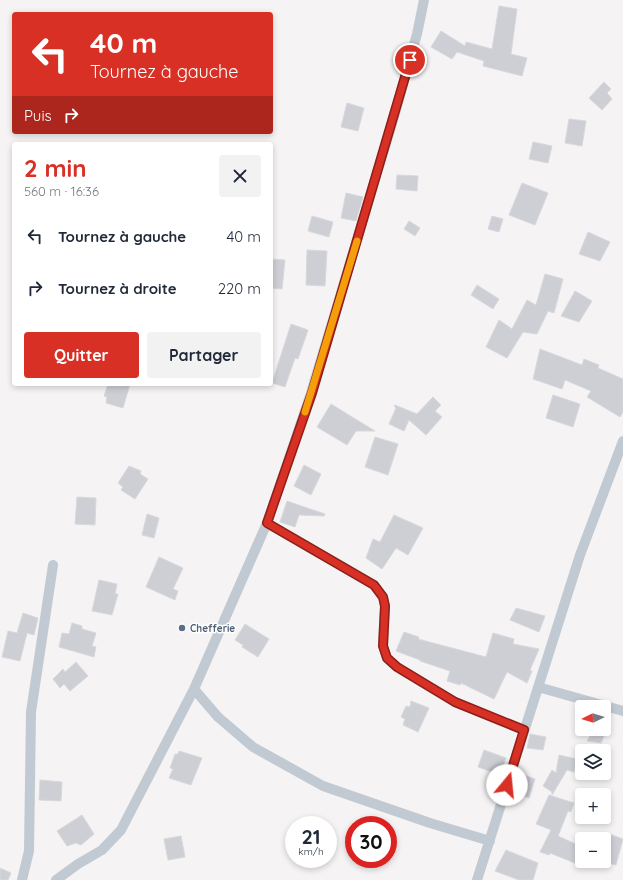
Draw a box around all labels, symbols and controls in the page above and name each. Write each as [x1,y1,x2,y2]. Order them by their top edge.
text: 40 m [90,25,157,60]
icon: left [24,28,76,80]
pin [393,43,427,77]
icon: arrive [399,49,421,71]
text: Tournez à gauche [90,60,239,83]
icon: right [60,104,82,126]
text: Puis [24,106,52,125]
text: 2 min [24,153,86,183]
button: close [219,155,261,197]
text: 560 m · 16:36 [24,183,99,199]
icon: left [24,225,46,247]
text: Tournez à gauche [58,227,186,246]
text: 40 m [226,227,261,246]
icon: right [24,277,46,299]
text: Tournez à droite [58,279,177,298]
text: 220 m [218,279,261,298]
button: Quitter [24,332,139,378]
button: Partager [147,332,261,378]
place label: Chefferie [190,622,235,635]
marker: Chefferie [177,623,187,633]
north arrow [575,700,611,736]
map controls [575,700,611,868]
button: layers [575,744,611,780]
position arrow [486,764,528,806]
button: + [575,788,611,824]
speed limit sign: 30 [345,816,397,868]
text: 21 [301,824,321,849]
button: − [575,832,611,868]
text: km/h [298,845,324,858]

